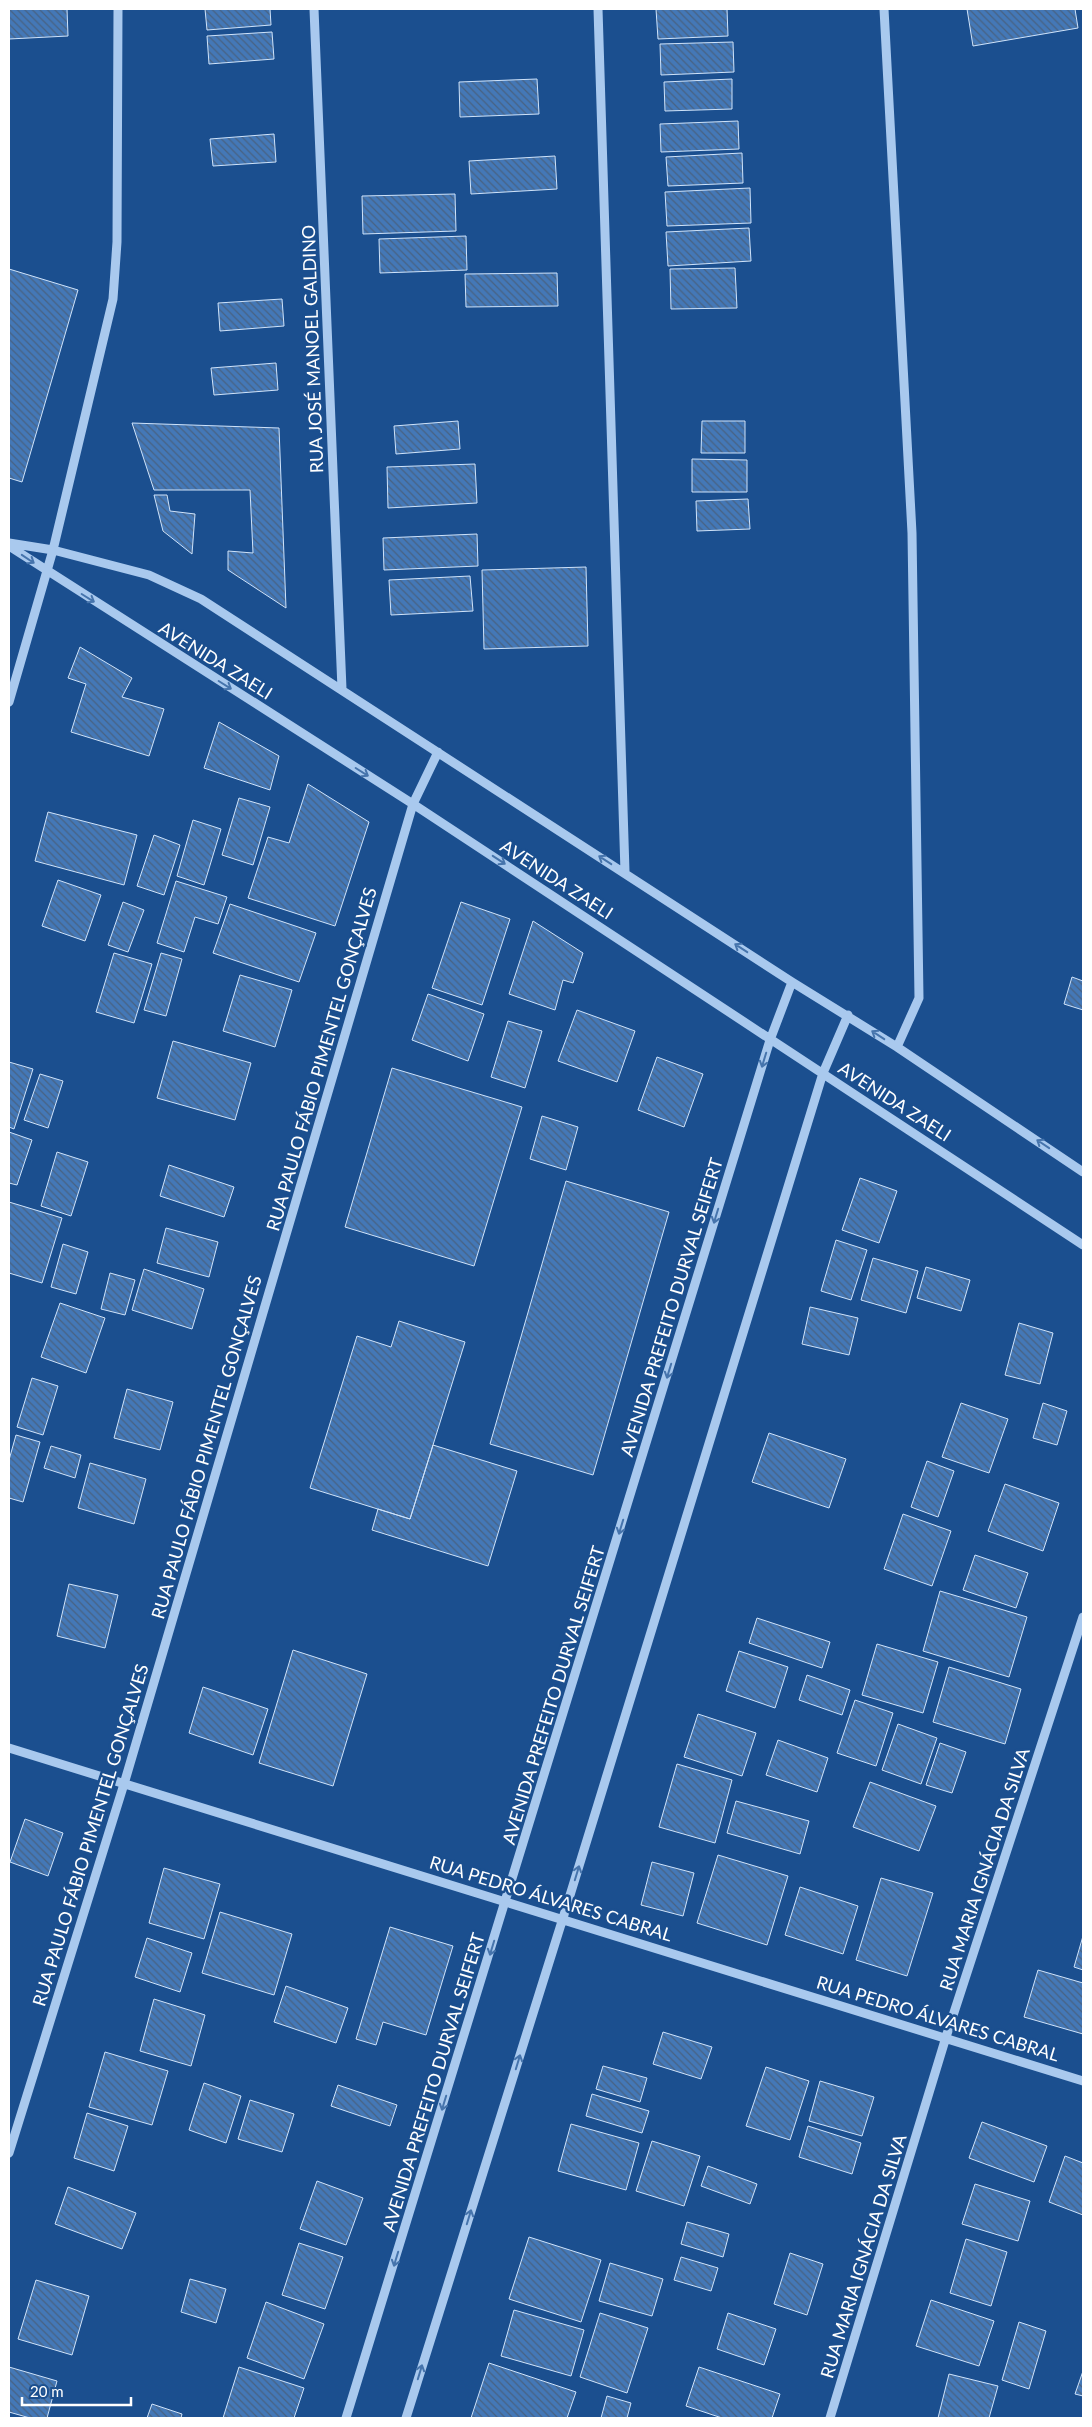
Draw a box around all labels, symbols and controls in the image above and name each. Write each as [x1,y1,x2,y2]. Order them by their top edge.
street label: RUA JOSÉ MANOEL GALDINO [297,224,327,474]
one-way arrow [21,553,35,564]
one-way arrow [81,592,95,603]
street label: AVENIDA ZAELI [155,616,277,704]
one-way arrow [218,680,232,690]
one-way arrow [355,767,369,777]
street label: AVENIDA ZAELI [497,834,617,924]
one-way arrow [598,854,612,864]
one-way arrow [491,856,505,866]
street label: RUA PAULO FÁBIO PIMENTEL GONÇALVES [261,885,381,1233]
one-way arrow [734,943,748,953]
one-way arrow [872,1030,886,1040]
one-way arrow [758,1052,768,1068]
street label: AVENIDA ZAELI [835,1056,955,1146]
one-way arrow [1036,1139,1050,1149]
street label: AVENIDA PREFEITO DURVAL SEIFERT [615,1155,727,1459]
one-way arrow [711,1207,721,1223]
street label: RUA PAULO FÁBIO PIMENTEL GONÇALVES [146,1273,266,1621]
one-way arrow [663,1363,673,1379]
one-way arrow [616,1518,625,1534]
street label: AVENIDA PREFEITO DURVAL SEIFERT [497,1543,609,1847]
street label: RUA PAULO FÁBIO PIMENTEL GONÇALVES [27,1661,153,2009]
street label: RUA MARIA IGNÁCIA DA SILVA [934,1744,1034,1993]
street label: RUA PEDRO ÁLVARES CABRAL [427,1851,675,1945]
one-way arrow [572,1866,582,1882]
street label: AVENIDA PREFEITO DURVAL SEIFERT [377,1930,489,2234]
one-way arrow [486,1940,496,1956]
street label: RUA PEDRO ÁLVARES CABRAL [814,1971,1062,2065]
one-way arrow [513,2054,523,2070]
one-way arrow [438,2095,448,2111]
street label: RUA MARIA IGNÁCIA DA SILVA [815,2130,911,2381]
one-way arrow [465,2209,474,2225]
one-way arrow [390,2250,400,2266]
one-way arrow [416,2364,426,2380]
scale bar [22,2374,131,2406]
text: 20 m [30,2382,64,2400]

